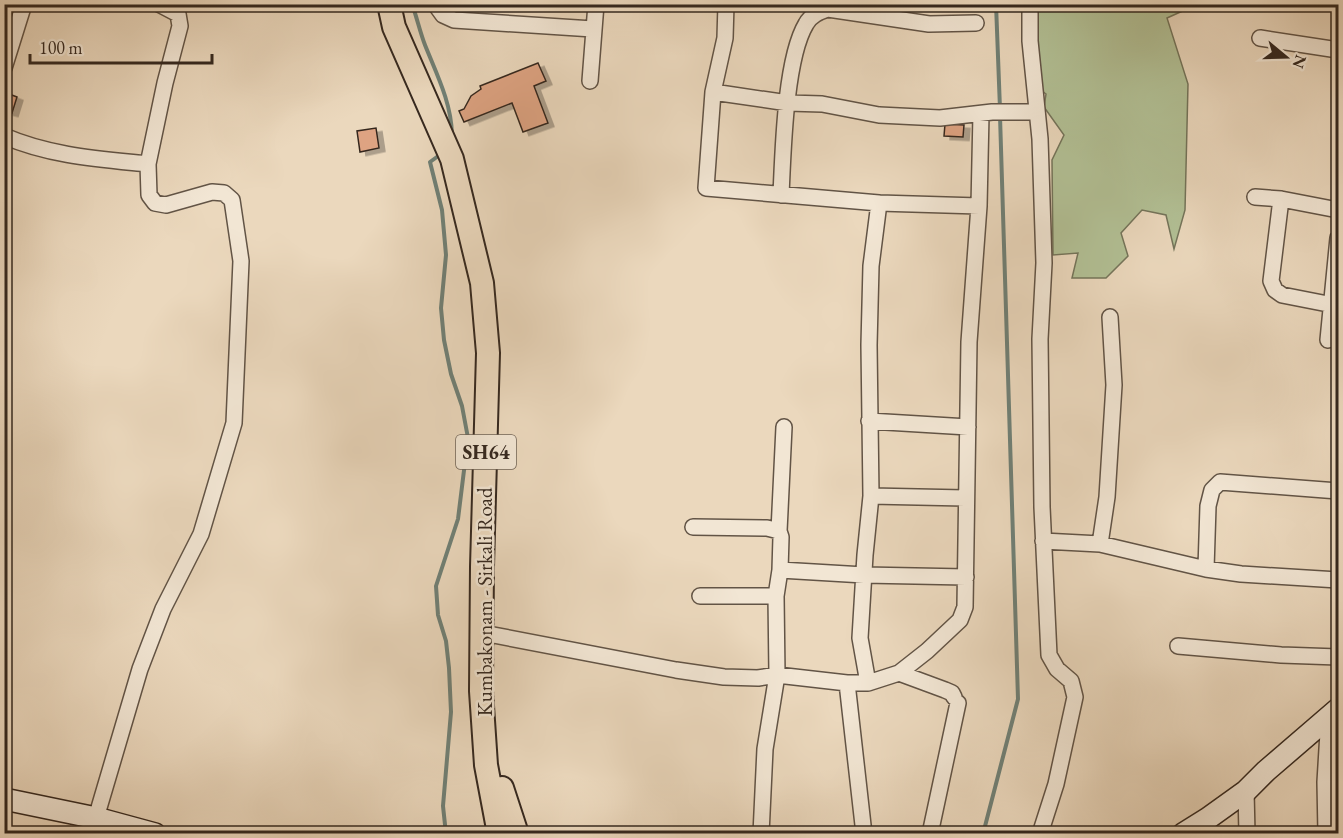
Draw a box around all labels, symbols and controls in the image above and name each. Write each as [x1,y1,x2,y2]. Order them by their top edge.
scale bar [30,27,212,65]
north arrow [1256,27,1316,87]
text: 100 m [39,36,83,59]
text: N [1288,52,1312,71]
road number: SH64 [456,435,516,469]
street label: Kumbakonam - Sirkali Road [471,487,498,717]

